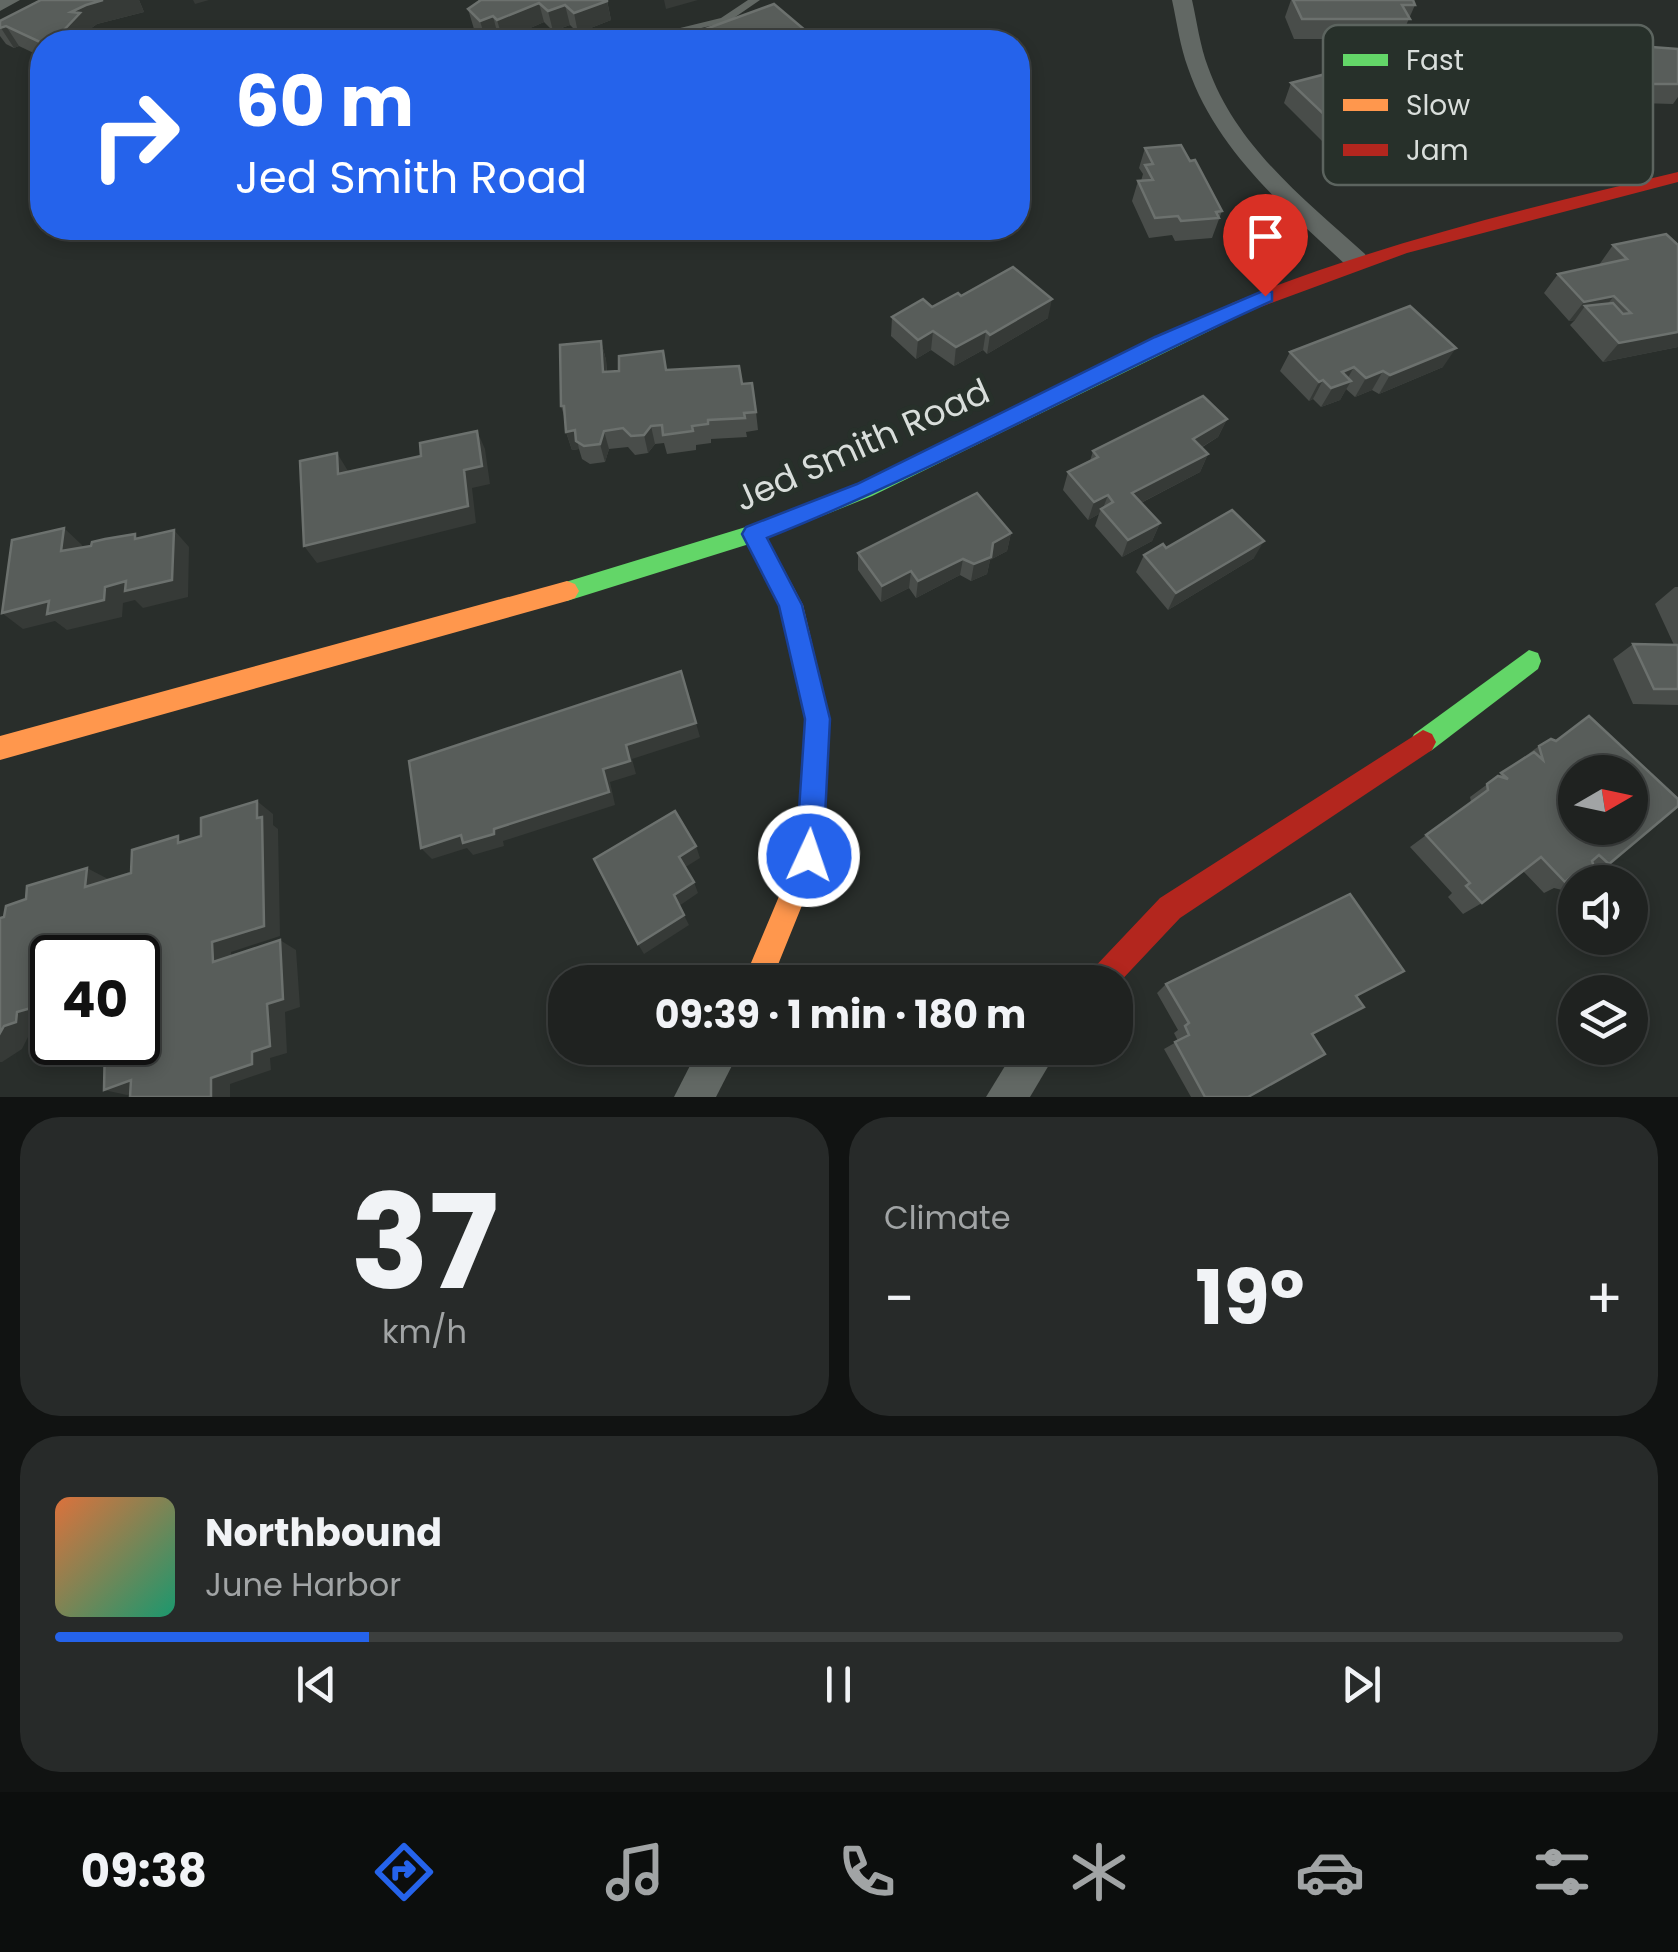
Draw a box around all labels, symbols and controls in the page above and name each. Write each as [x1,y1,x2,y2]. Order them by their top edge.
legend [1323,25,1653,185]
text: Fast [1406,41,1464,80]
text: 60 m [235,52,414,151]
icon: right [70,70,200,200]
text: Slow [1406,86,1470,125]
text: Jam [1406,131,1469,170]
text: Jed Smith Road [235,146,587,209]
pin [1223,194,1308,297]
icon: arrive [1238,209,1293,264]
street label: Jed Smith Road [727,366,997,523]
north arrow [1558,755,1648,845]
map controls [1558,755,1648,1065]
position arrow [757,804,861,908]
button: sound [1558,865,1648,955]
speed limit sign: 40 [30,935,160,1065]
button: layers [1558,975,1648,1065]
text: 09:39 · 1 min · 180 m [655,988,1026,1041]
text: 37 [350,1151,499,1334]
text: Climate [884,1195,1011,1240]
text: 19° [1195,1245,1304,1350]
text: − [884,1260,914,1337]
text: + [1585,1260,1623,1337]
text: km/h [382,1309,467,1354]
text: Northbound [205,1506,442,1559]
text: June Harbor [205,1562,401,1607]
icon: previous [289,1657,344,1712]
icon: pause [811,1657,866,1712]
icon: next [1334,1657,1389,1712]
icon: directions [369,1837,439,1907]
icon: music [600,1837,670,1907]
icon: phone [832,1837,902,1907]
icon: climate [1064,1837,1134,1907]
icon: car [1295,1837,1365,1907]
icon: filters [1527,1837,1597,1907]
text: 09:38 [81,1840,207,1903]

